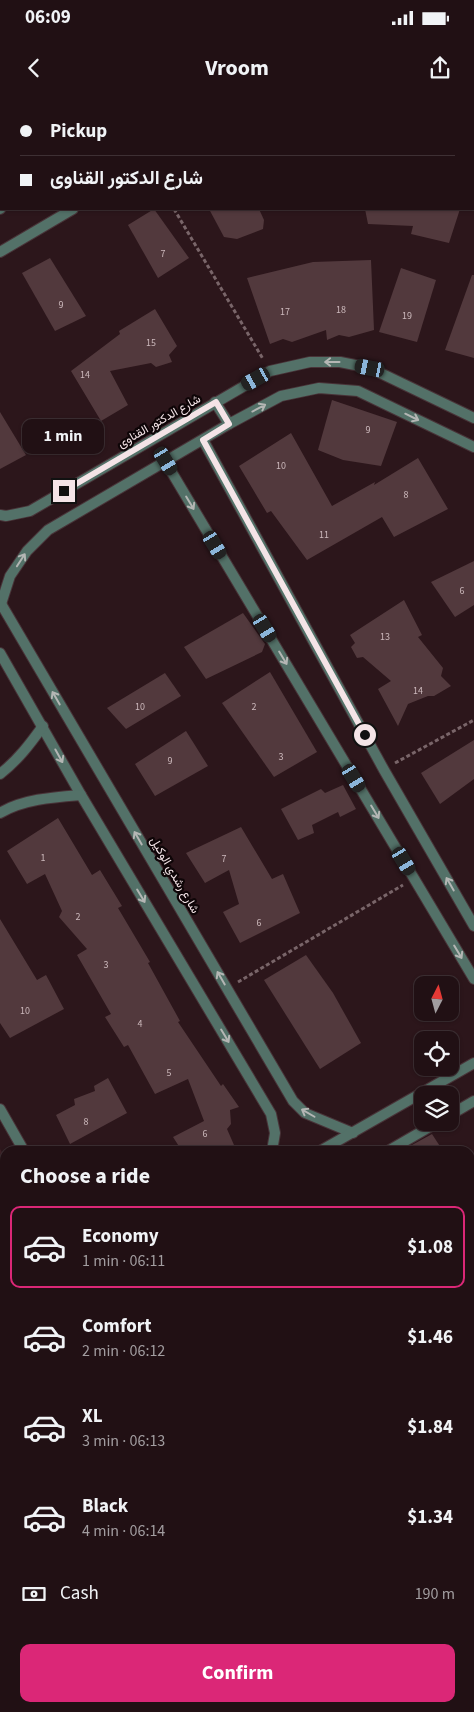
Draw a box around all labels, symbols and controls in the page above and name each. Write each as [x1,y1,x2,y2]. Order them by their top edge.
text: 06:09 [25,4,71,31]
text: Vroom [205,52,269,84]
icon: back [20,54,48,82]
icon: share [426,54,454,82]
text: Pickup [50,118,107,145]
text: شارع الدكتور القناوى [50,165,203,192]
house number: 7 [161,247,166,261]
house number: 9 [59,298,64,312]
house number: 18 [336,303,346,317]
house number: 17 [280,305,290,319]
house number: 19 [402,309,412,323]
house number: 15 [146,336,156,350]
one-way arrow [324,357,340,367]
car [353,358,386,378]
car [239,365,272,393]
house number: 14 [80,368,90,382]
street label: شارع الدكتور القناوى [114,391,204,452]
one-way arrow [252,402,266,412]
one-way arrow [404,413,419,422]
callout: 1 min [23,418,105,454]
house number: 9 [366,423,371,437]
text: 1 min [44,425,82,447]
car [151,444,180,478]
house number: 10 [276,459,286,473]
route end [53,480,75,502]
house number: 8 [404,488,409,502]
one-way arrow [186,496,196,510]
car [200,528,229,562]
house number: 11 [319,528,329,542]
one-way arrow [15,553,26,567]
house number: 6 [460,584,465,598]
car [250,611,279,645]
house number: 13 [380,630,390,644]
one-way arrow [278,650,288,664]
house number: 14 [413,684,423,698]
one-way arrow [51,690,61,705]
house number: 10 [135,700,145,714]
house number: 2 [252,700,257,714]
route start [354,724,376,746]
one-way arrow [55,748,65,762]
house number: 3 [279,750,284,764]
house number: 9 [168,754,173,768]
car [339,761,368,795]
one-way arrow [370,805,380,819]
one-way arrow [133,831,143,845]
street label: شارع رشدي الوكيل [145,834,203,917]
car [389,844,418,878]
house number: 1 [41,851,46,865]
house number: 7 [222,852,227,866]
one-way arrow [444,877,454,891]
one-way arrow [137,889,147,903]
house number: 2 [76,910,81,924]
house number: 6 [257,916,262,930]
one-way arrow [453,945,463,959]
house number: 3 [104,958,109,972]
one-way arrow [215,971,225,986]
north arrow [414,976,459,1021]
map controls [414,976,459,1131]
house number: 10 [20,1004,30,1018]
house number: 4 [138,1017,143,1031]
one-way arrow [220,1028,230,1042]
button: locate [414,1031,459,1076]
house number: 5 [167,1066,172,1080]
button: layers [414,1086,459,1131]
one-way arrow [302,1108,316,1118]
house number: 8 [84,1115,89,1129]
house number: 6 [203,1127,208,1141]
text: Choose a ride [20,1160,150,1192]
text: Economy [82,1223,159,1250]
icon: car [22,1225,67,1270]
text: $1.08 [407,1234,453,1261]
text: 1 min · 06:11 [82,1250,165,1272]
text: Comfort [82,1313,152,1340]
icon: car [22,1315,67,1360]
text: $1.46 [407,1324,453,1351]
text: 2 min · 06:12 [82,1340,165,1362]
text: XL [82,1403,103,1430]
icon: car [22,1405,67,1450]
text: $1.84 [407,1414,453,1441]
text: 3 min · 06:13 [82,1430,165,1452]
text: Black [82,1493,128,1520]
icon: car [22,1495,67,1540]
text: $1.34 [407,1504,453,1531]
text: 4 min · 06:14 [82,1520,165,1542]
icon: cash [20,1580,48,1608]
text: Cash [60,1580,99,1607]
text: 190 m [415,1583,455,1605]
button: Confirm [20,1644,455,1702]

